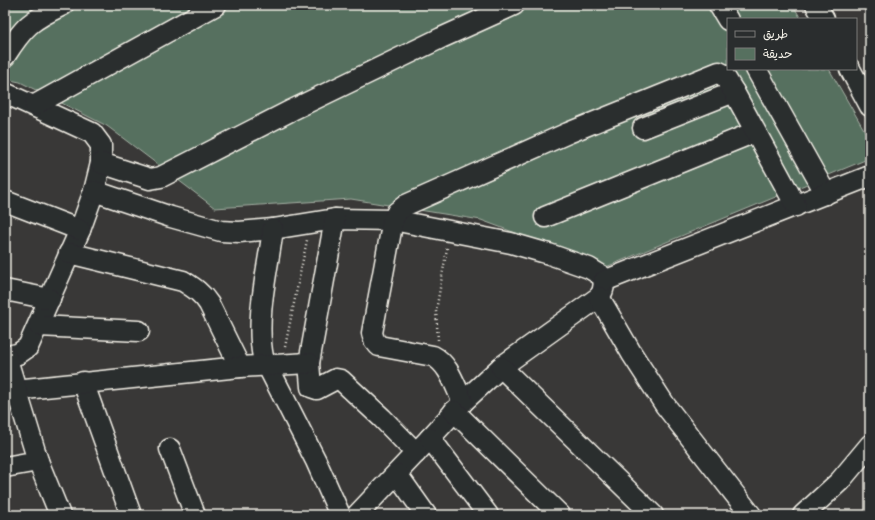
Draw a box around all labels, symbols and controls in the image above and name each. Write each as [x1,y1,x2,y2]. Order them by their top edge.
legend [727,18,857,70]
text: طريق [763,24,788,42]
text: حديقة [763,44,792,62]

